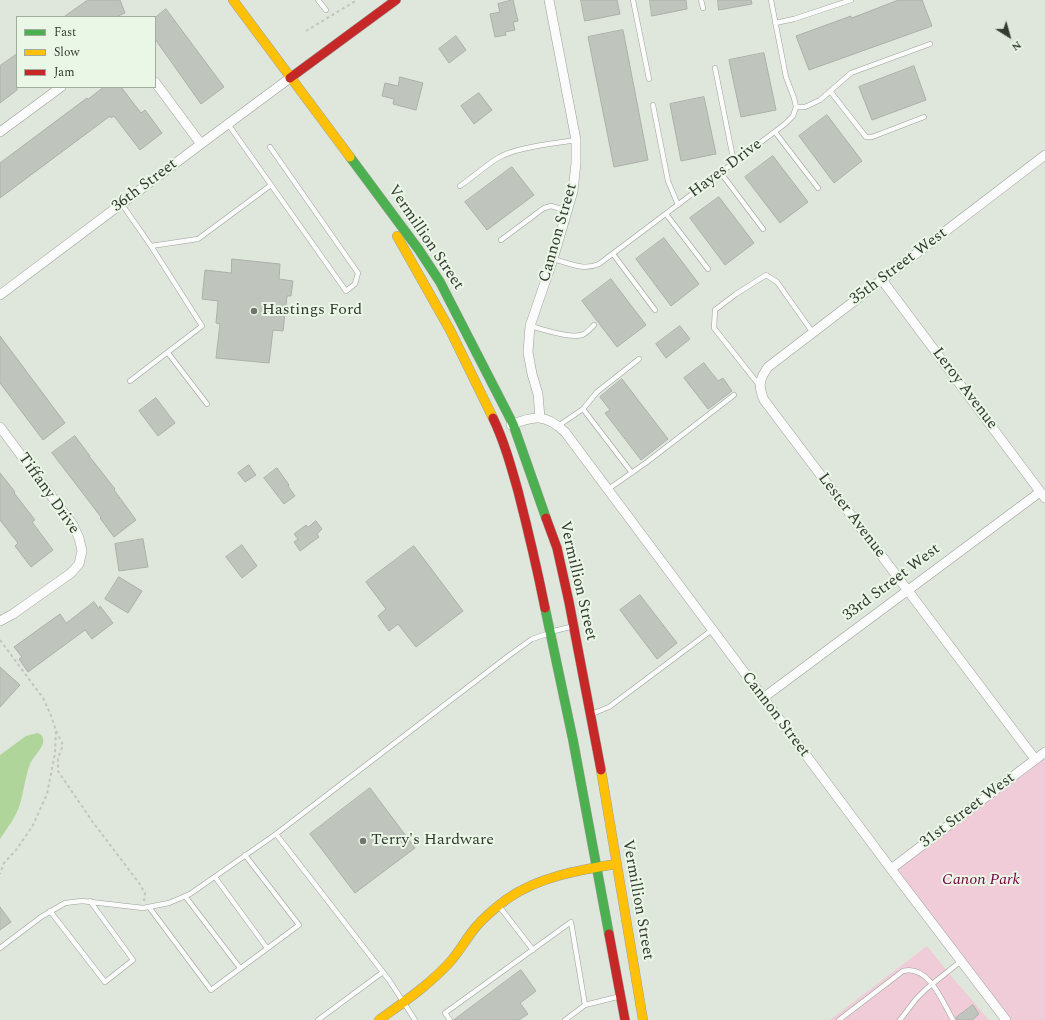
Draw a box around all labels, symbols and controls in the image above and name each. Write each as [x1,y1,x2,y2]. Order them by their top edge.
legend [16,16,156,88]
north arrow [989,16,1029,56]
text: Fast [54,23,76,42]
text: N [1008,36,1025,55]
text: Slow [54,43,79,62]
text: Jam [54,63,75,82]
street label: Hayes Drive [686,135,766,203]
street label: 36th Street [108,155,182,217]
street label: Cannon Street [536,181,582,285]
street label: Vermillion Street [383,182,467,294]
street label: 35th Street West [847,224,951,310]
place label: Hastings Ford [262,301,362,321]
marker: Hastings Ford [249,306,259,316]
street label: Leroy Avenue [927,344,1001,434]
street label: Tiffany Drive [13,450,83,538]
street label: Lester Avenue [813,470,889,562]
street label: Vermillion Street [554,519,600,643]
street label: 33rd Street West [840,540,944,626]
street label: Cannon Street [737,668,813,762]
street label: 31st Street West [917,769,1019,853]
place label: Terry's Hardware [371,831,494,851]
marker: Terry's Hardware [358,836,368,846]
street label: Vermillion Street [617,838,657,962]
park label: Canon Park [942,871,1020,891]

